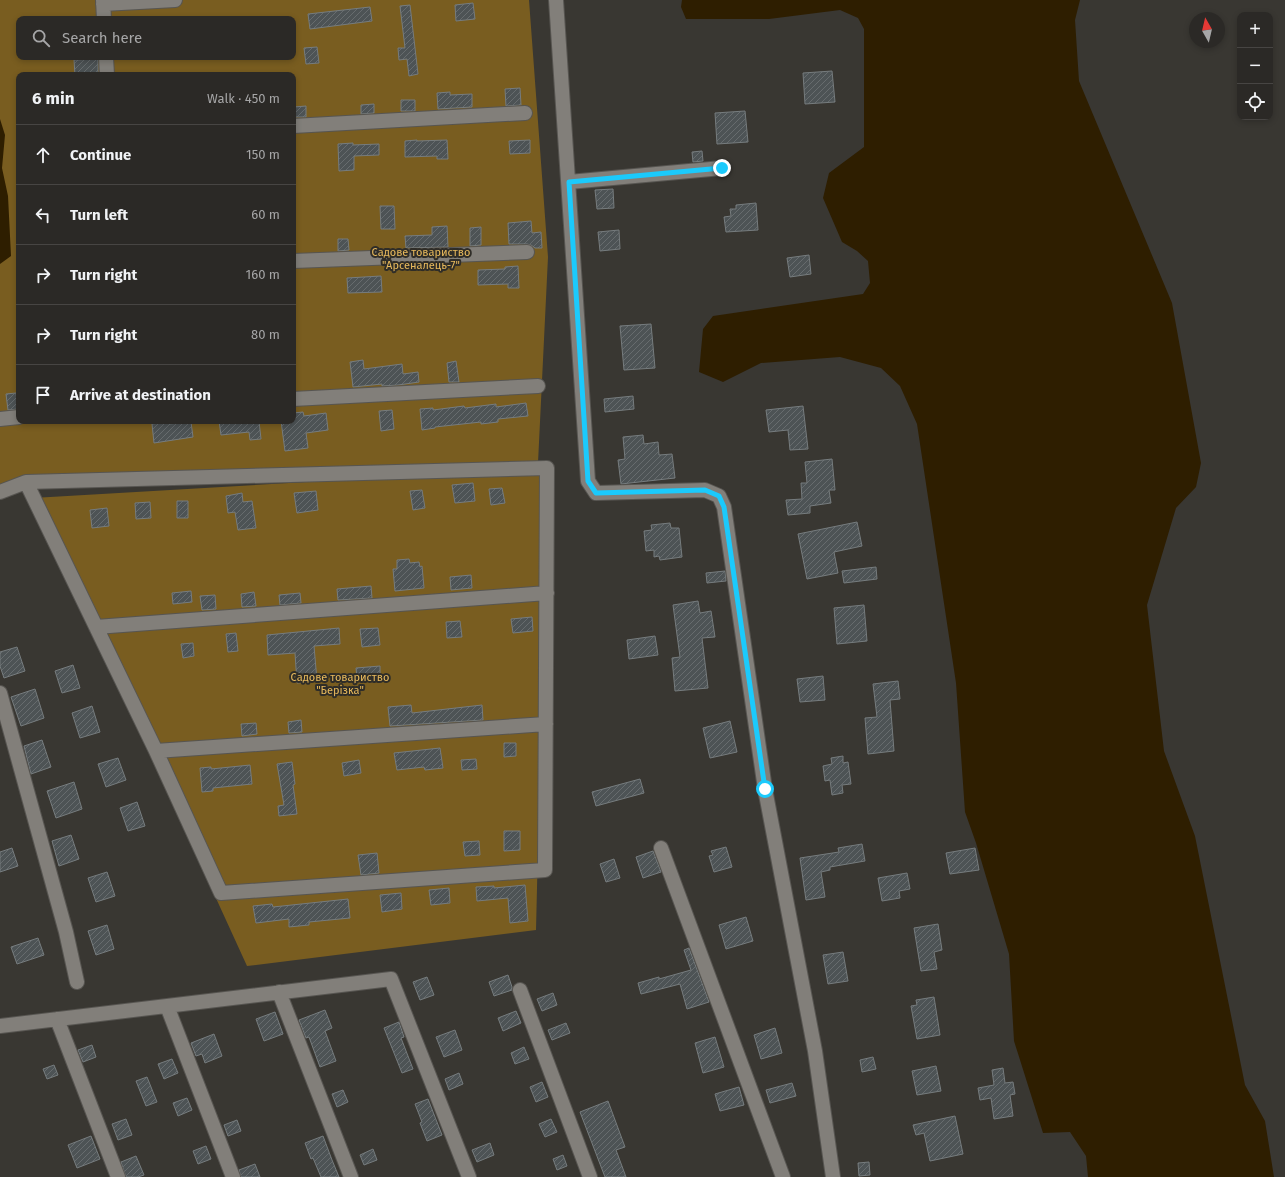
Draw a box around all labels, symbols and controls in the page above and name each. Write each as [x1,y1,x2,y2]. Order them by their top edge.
north arrow [1189,12,1225,48]
map controls [1237,12,1273,120]
button: + [1237,12,1273,48]
search box [16,16,296,60]
icon: search [30,27,52,49]
text: Search here [62,29,142,47]
button: − [1237,48,1273,84]
button: locate [1237,84,1273,120]
text: 6 min [32,88,75,109]
text: Walk · 450 m [207,91,280,106]
icon: ahead [32,144,54,166]
text: Continue [70,146,131,164]
text: 150 m [246,147,280,162]
route end [713,159,731,177]
icon: left [32,204,54,226]
text: Turn left [70,206,128,224]
text: 60 m [251,207,280,222]
park label: Садове товариство "Арсеналець-7" [372,246,470,272]
icon: right [32,264,54,286]
text: Turn right [70,266,137,284]
text: 160 m [246,267,280,282]
icon: right [32,324,54,346]
text: Turn right [70,326,137,344]
text: 80 m [251,327,280,342]
icon: arrive [32,384,54,406]
text: Arrive at destination [70,386,211,404]
park label: Садове товариство "Берізка" [291,671,389,697]
route start [756,780,774,798]

